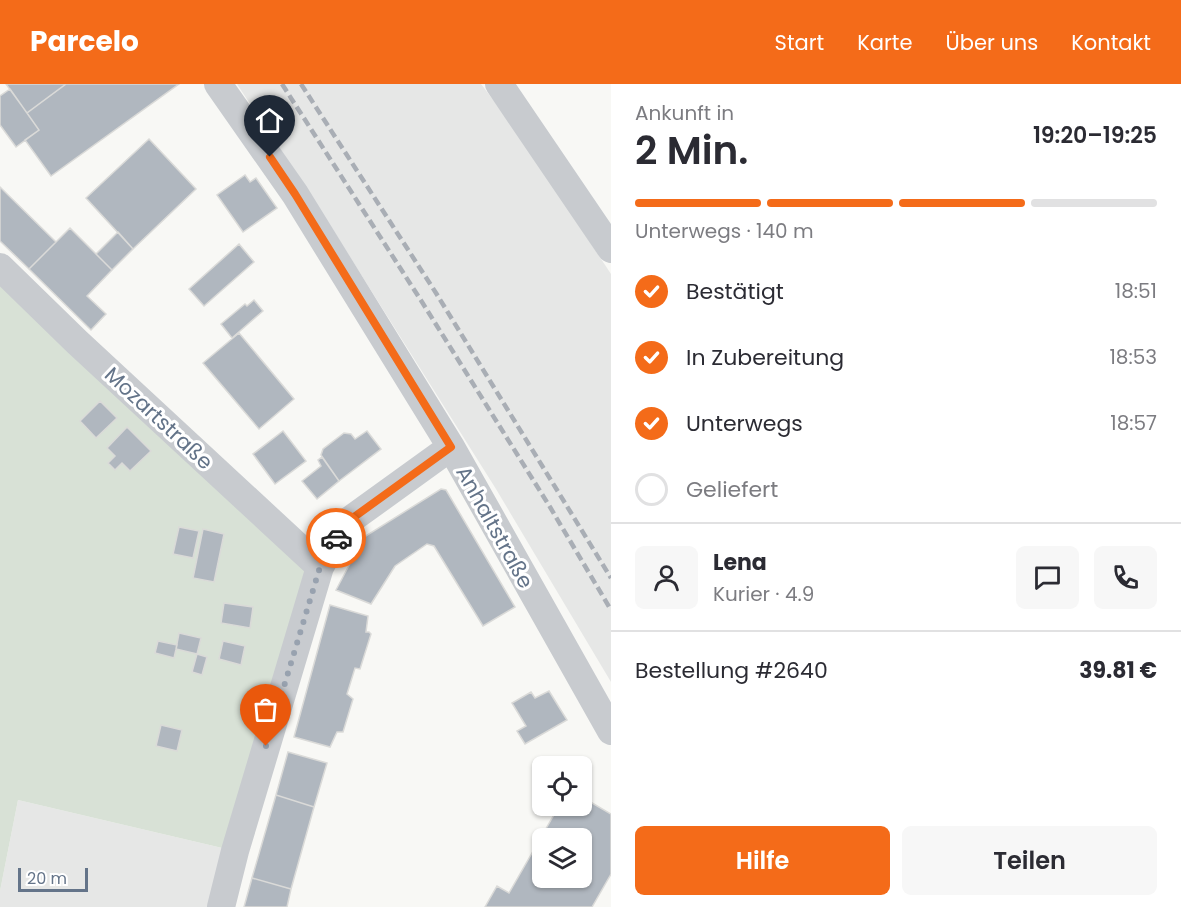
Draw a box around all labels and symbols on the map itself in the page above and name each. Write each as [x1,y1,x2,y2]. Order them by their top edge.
pin [244,95,295,157]
street label: Mozartstraße [98,360,220,476]
street label: Anhaltstraße [449,460,541,594]
courier [306,508,366,568]
pin [240,684,291,746]
scale bar [18,865,88,892]

